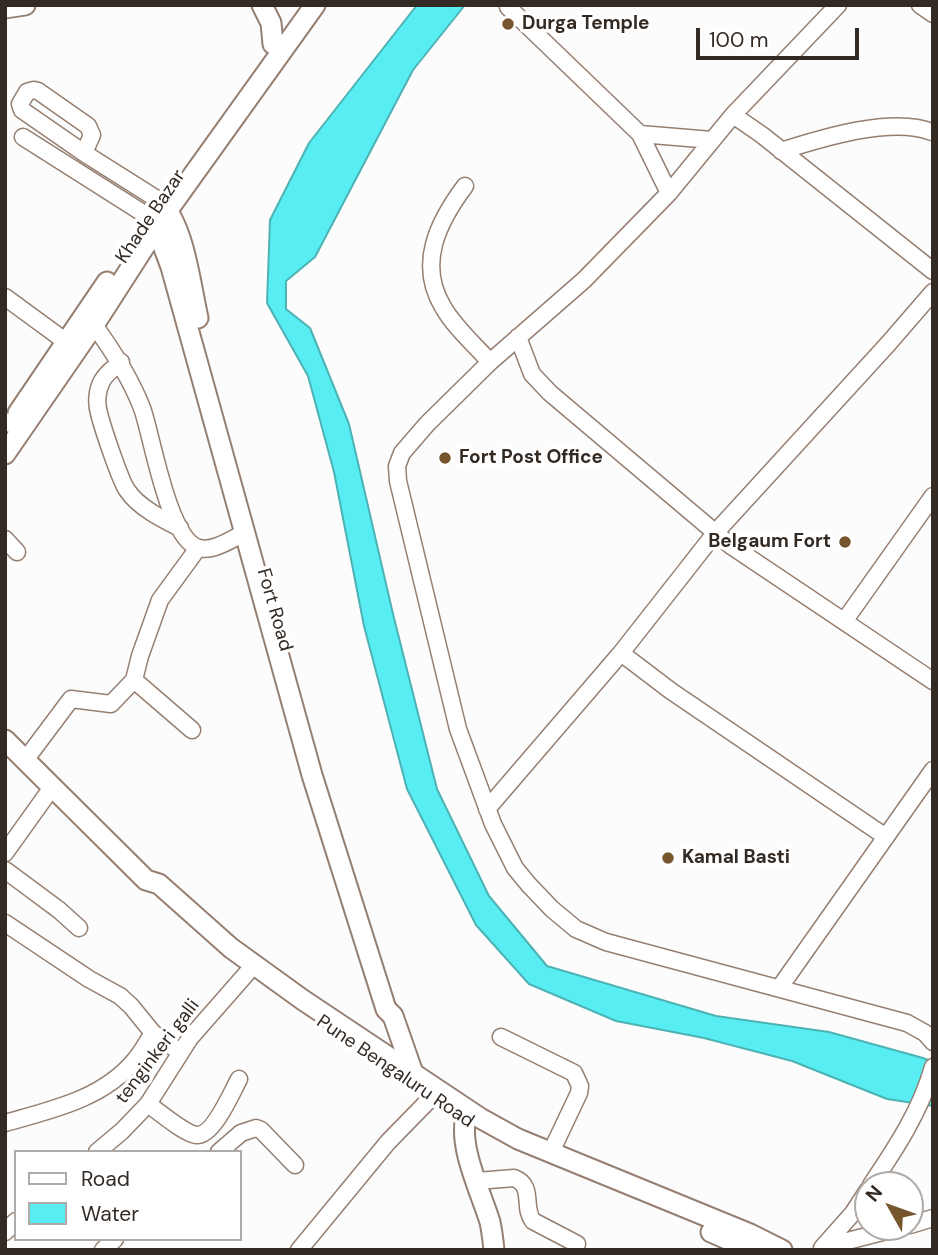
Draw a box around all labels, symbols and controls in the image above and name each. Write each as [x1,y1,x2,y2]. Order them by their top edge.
place label: Durga Temple [522,13,650,35]
scale bar [700,14,863,58]
marker: Durga Temple [500,16,516,32]
text: 100 m [709,26,769,54]
street label: Khade Bazar [111,166,191,268]
place label: Fort Post Office [459,447,603,469]
marker: Fort Post Office [437,450,453,466]
place label: Belgaum Fort [708,531,831,553]
marker: Belgaum Fort [837,534,853,550]
street label: Fort Road [251,566,297,654]
place label: Kamal Basti [682,847,790,869]
marker: Kamal Basti [660,850,676,866]
street label: tenginkeri galli [111,995,205,1109]
street label: Pune Bengaluru Road [312,1011,478,1133]
legend [14,1150,242,1241]
text: Road [81,1165,130,1193]
north arrow [854,1171,924,1241]
text: N [860,1180,888,1207]
text: Water [81,1200,139,1228]

